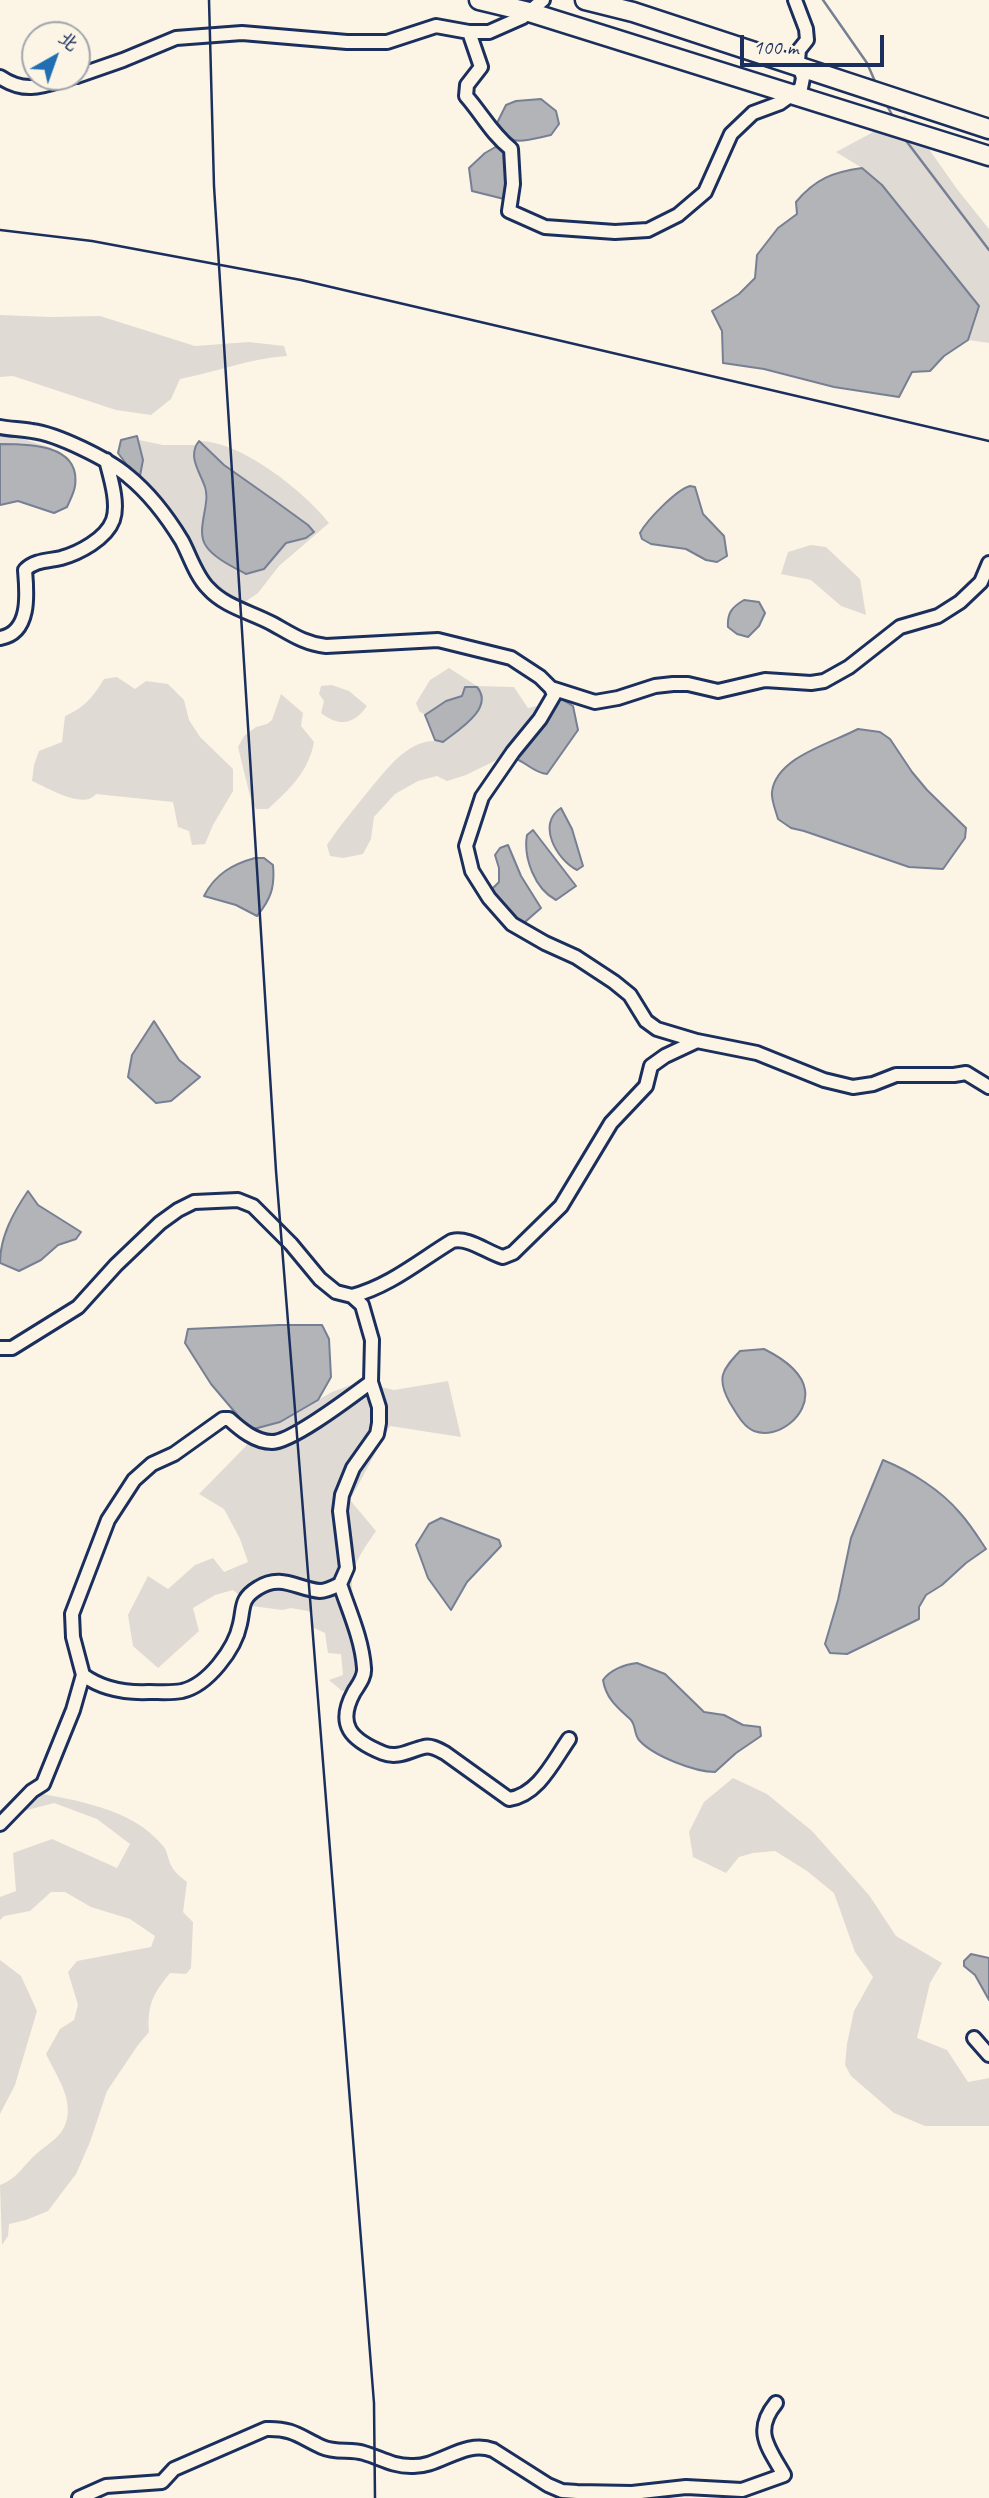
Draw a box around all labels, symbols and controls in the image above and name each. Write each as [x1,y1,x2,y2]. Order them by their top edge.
north arrow [21,21,91,91]
scale bar [744,21,888,65]
text: 北 [53,26,83,57]
text: 100 m [753,34,798,60]

